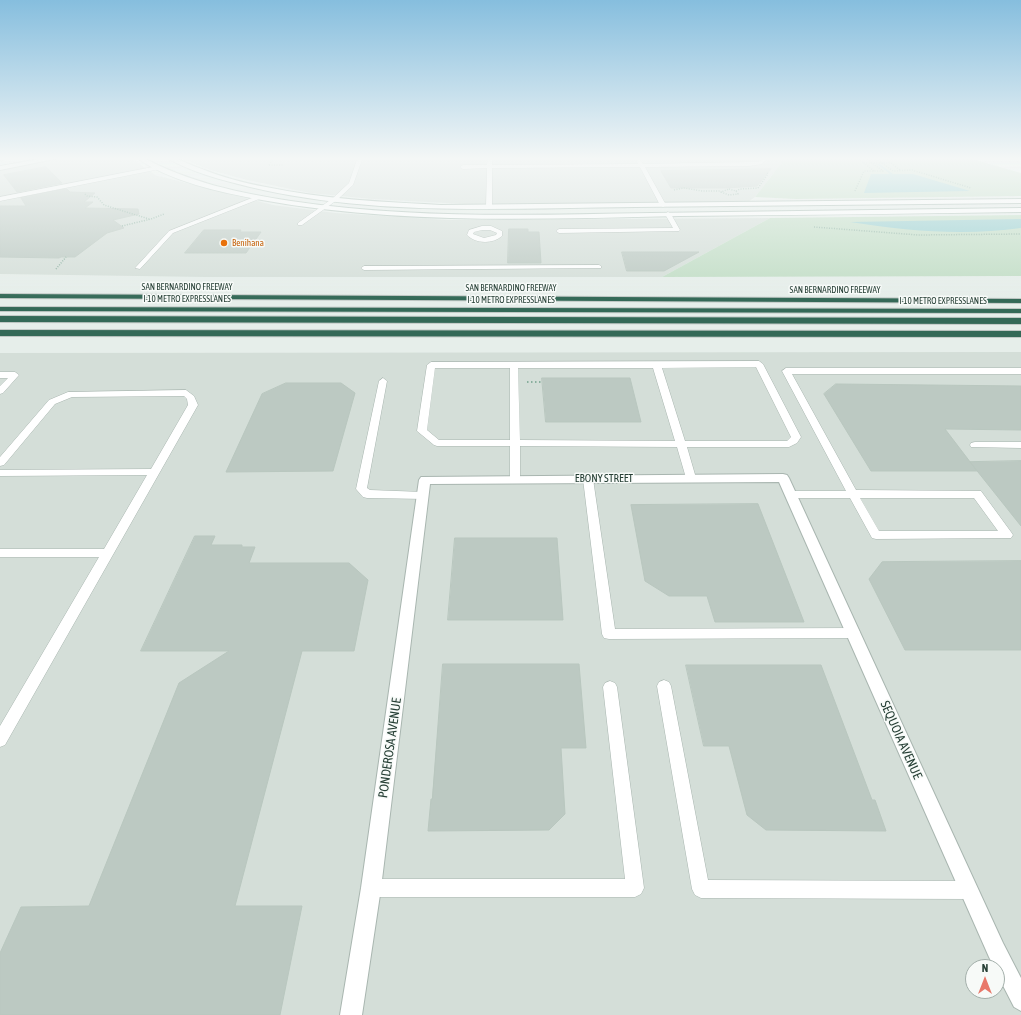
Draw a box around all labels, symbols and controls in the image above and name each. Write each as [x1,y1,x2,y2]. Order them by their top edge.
marker: Benihana [219,238,229,248]
place label: Benihana [232,238,264,248]
street label: SAN BERNARDINO FREEWAY [142,282,232,292]
street label: SAN BERNARDINO FREEWAY [466,283,556,293]
street label: SAN BERNARDINO FREEWAY [790,285,880,295]
street label: I-10 METRO EXPRESSLANES [143,294,231,304]
street label: I-10 METRO EXPRESSLANES [467,295,555,305]
street label: I-10 METRO EXPRESSLANES [899,296,987,306]
street label: EBONY STREET [575,472,633,486]
street label: PONDEROSA AVENUE [375,697,405,799]
street label: SEQUOIA AVENUE [877,698,925,782]
north arrow [965,959,1005,999]
text: N [982,962,988,974]

